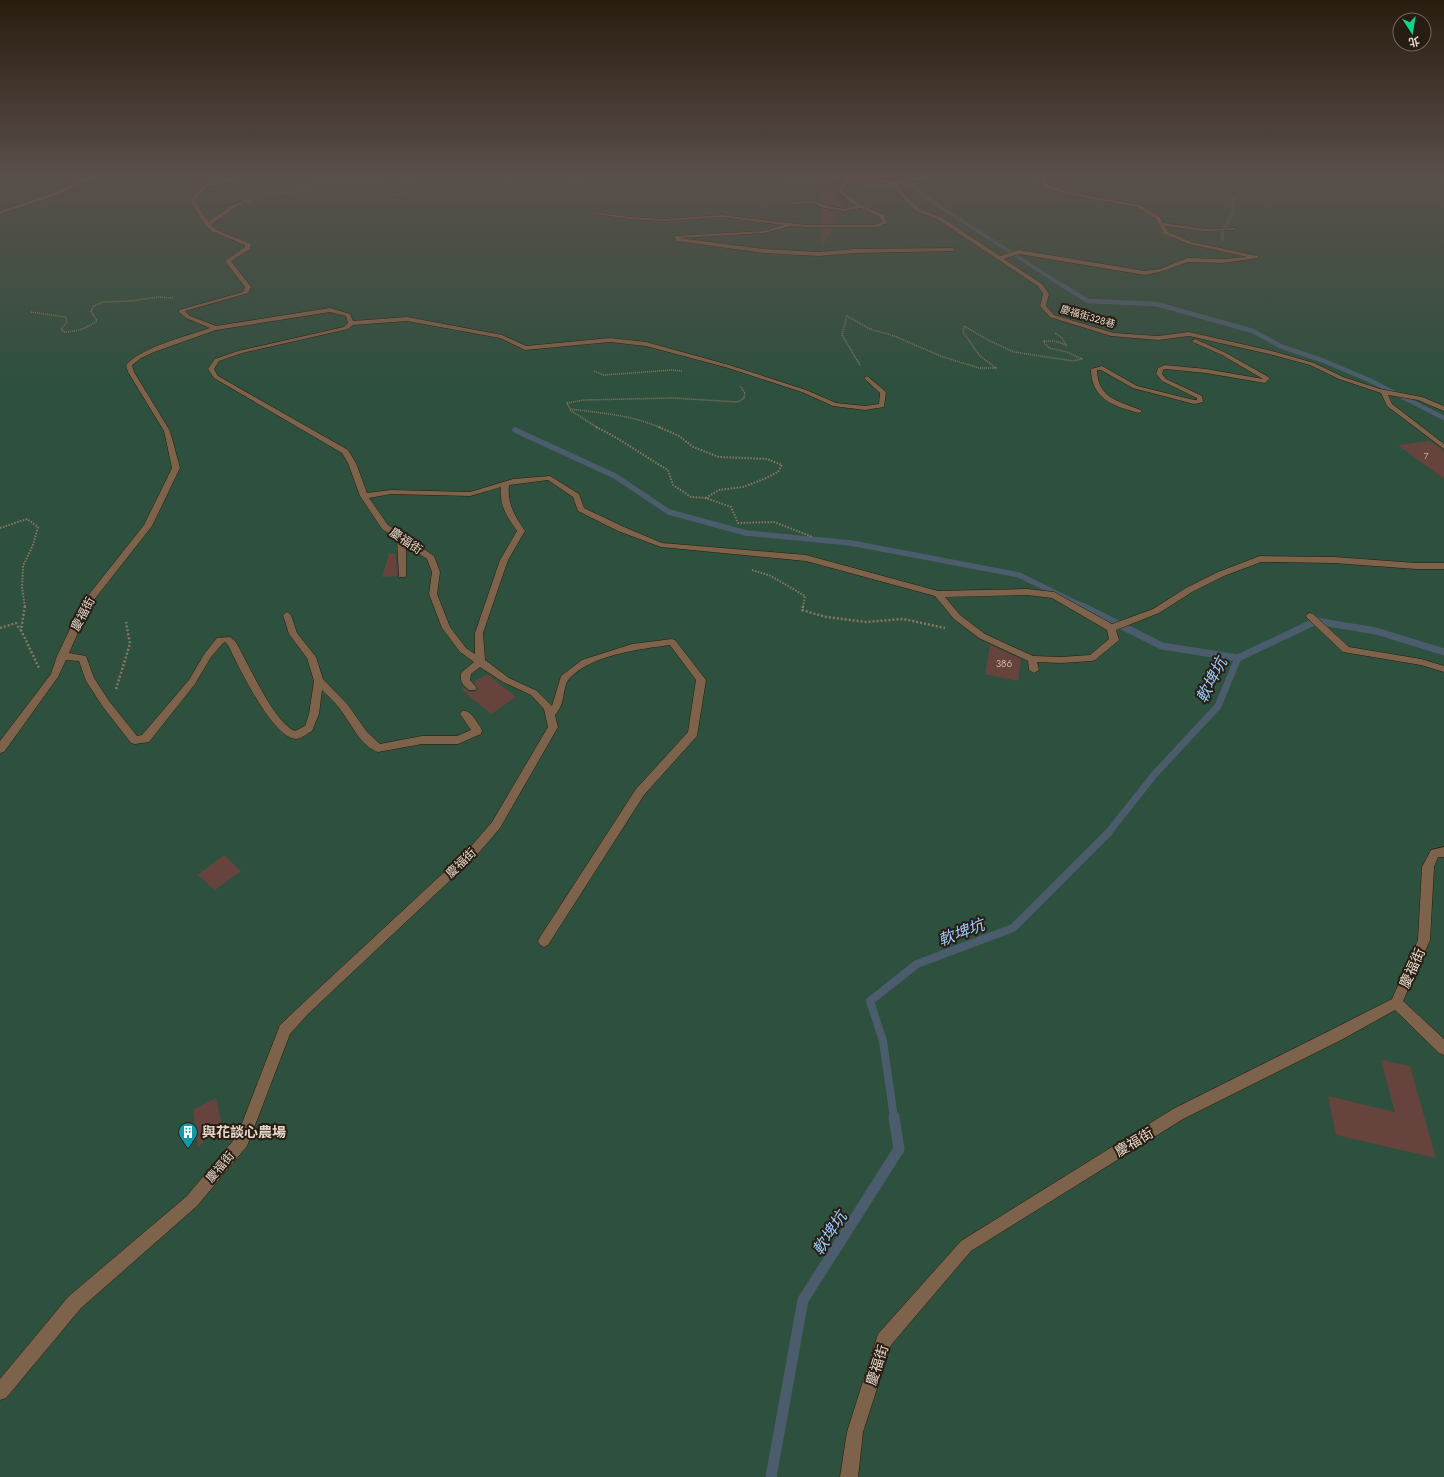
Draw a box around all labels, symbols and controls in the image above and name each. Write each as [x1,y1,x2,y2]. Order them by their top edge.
north arrow [1392,12,1432,52]
text: 北 [1407,33,1421,51]
street label: 慶福街328巷 [1059,301,1117,331]
house number: 7 [1424,449,1429,462]
street label: 慶福街 [386,523,426,559]
street label: 慶福街 [67,594,99,634]
water label: 軟埤坑 [1190,652,1233,707]
house number: 386 [996,656,1013,671]
street label: 慶福街 [442,844,480,882]
water label: 軟埤坑 [935,912,990,952]
street label: 慶福街 [1394,945,1430,991]
building icon: 與花談心農場 [177,1121,199,1149]
place label: 與花談心農場 [202,1122,286,1142]
street label: 慶福街 [1111,1123,1157,1161]
street label: 慶福街 [202,1147,238,1187]
water label: 軟埤坑 [807,1205,853,1260]
street label: 慶福街 [861,1342,893,1388]

